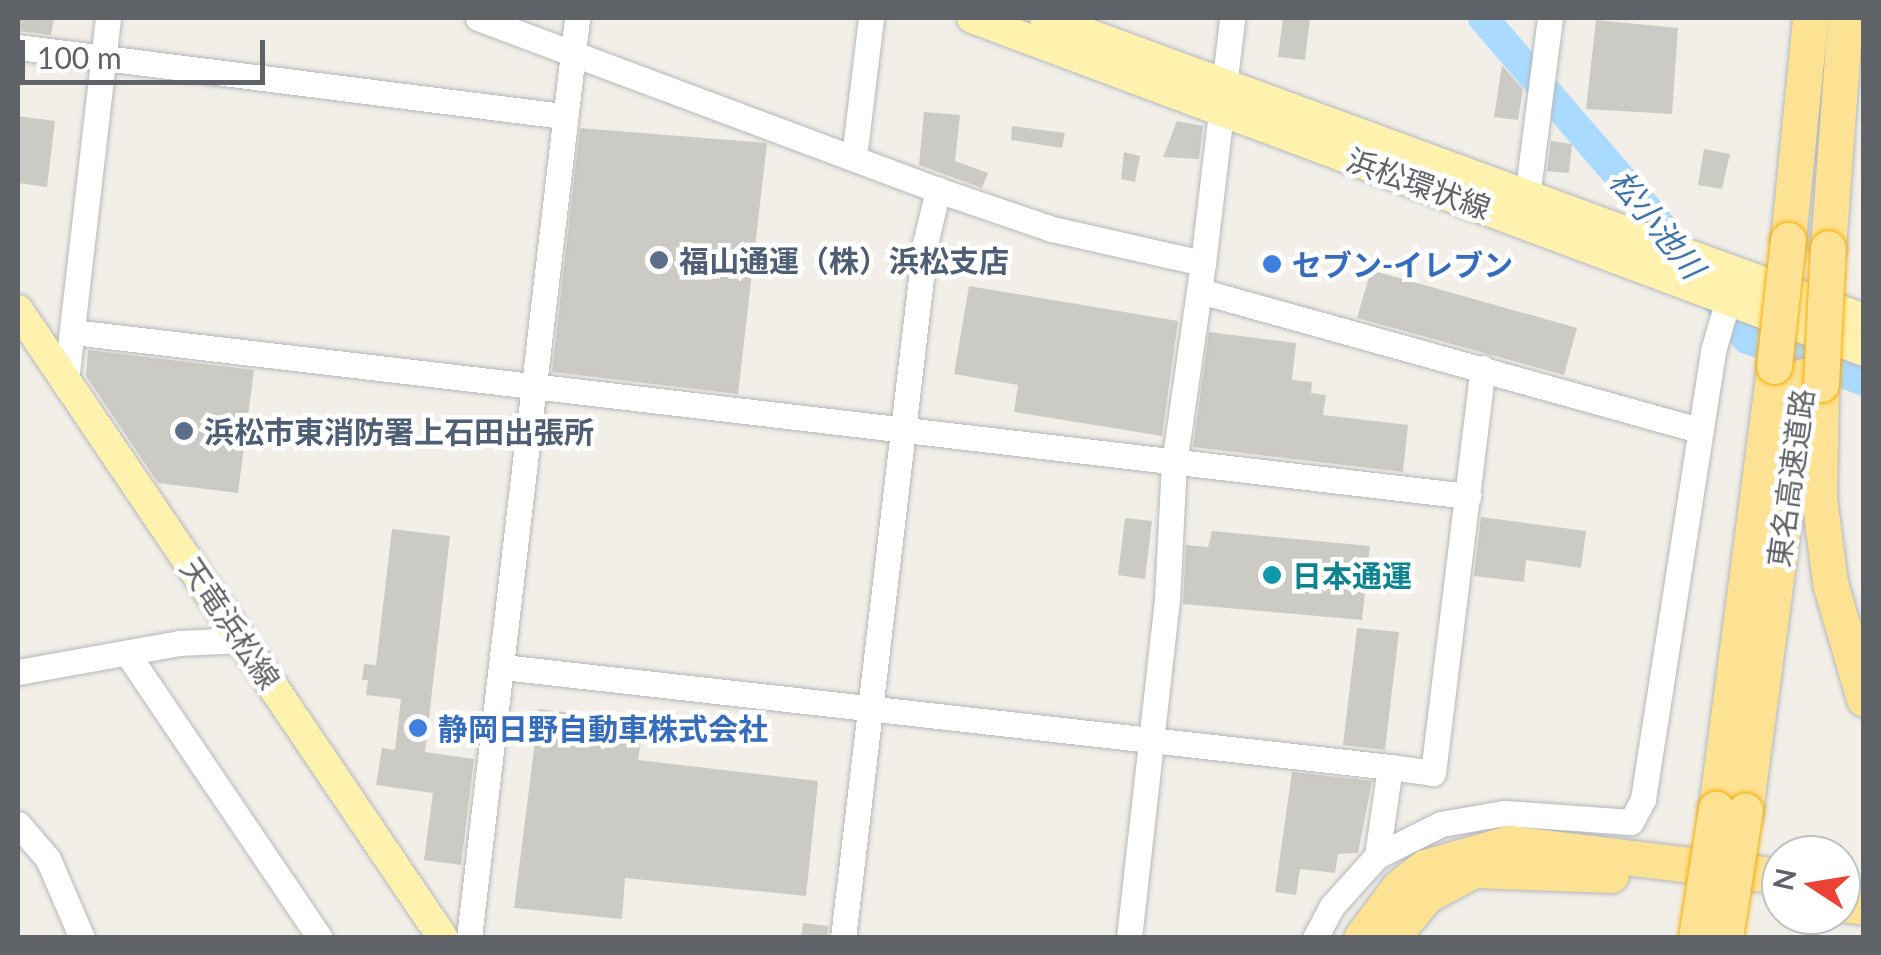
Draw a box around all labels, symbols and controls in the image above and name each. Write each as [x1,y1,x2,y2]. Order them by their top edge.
scale bar [25,20,270,82]
text: 100 m [37,39,122,75]
street label: 浜松環状線 [1342,140,1496,226]
water label: 松小池川 [1602,162,1712,286]
place label: 福山通運（株）浜松支店 [679,242,1009,278]
place label: セブン-イレブン [1292,246,1513,282]
marker: 福山通運（株）浜松支店 [648,249,670,271]
marker: セブン-イレブン [1261,253,1283,275]
street label: 東名高速道路 [1760,386,1820,570]
place label: 浜松市東消防署上石田出張所 [204,413,594,449]
marker: 浜松市東消防署上石田出張所 [173,420,195,442]
street label: 天竜浜松線 [174,551,288,695]
place label: 日本通運 [1292,557,1412,593]
marker: 日本通運 [1261,564,1283,586]
place label: 静岡日野自動車株式会社 [438,710,768,746]
marker: 静岡日野自動車株式会社 [407,717,429,739]
north arrow [1761,835,1861,935]
text: N [1765,865,1802,893]

